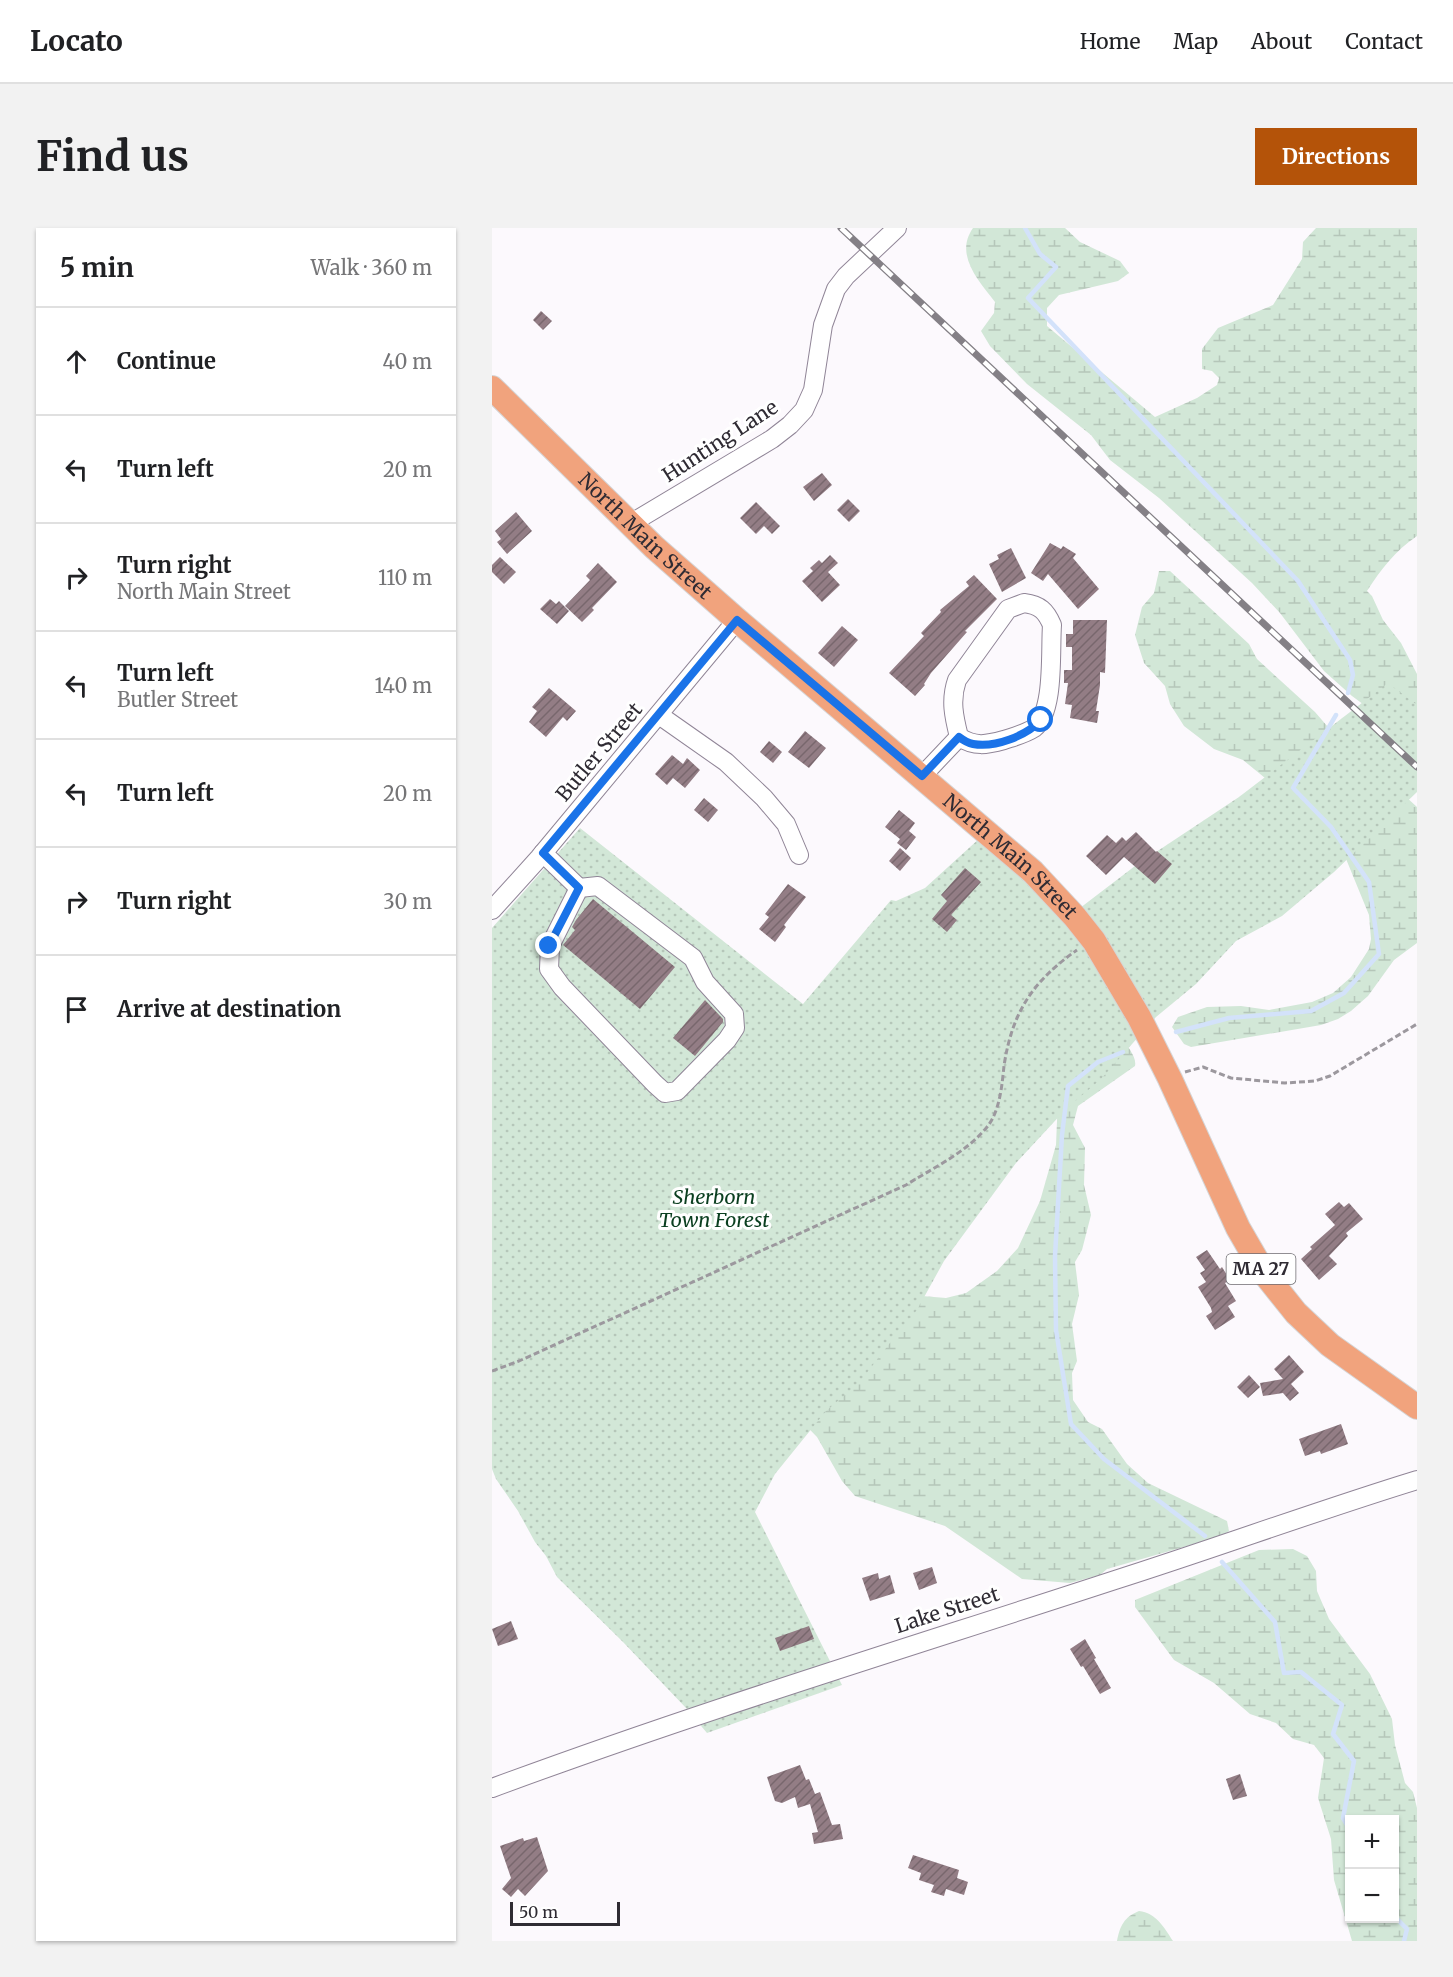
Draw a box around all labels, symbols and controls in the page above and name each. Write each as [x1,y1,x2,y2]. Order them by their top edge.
text: Locato [30,23,123,59]
text: Home [1080,28,1140,55]
text: Map [1173,28,1218,55]
text: About [1251,28,1312,55]
text: Contact [1345,28,1423,55]
button: Directions [1255,128,1417,185]
text: Find us [36,130,189,182]
text: 5 min [60,251,134,284]
text: Walk · 360 m [311,255,432,280]
icon: ahead [60,345,93,378]
text: Continue [117,347,216,375]
text: 40 m [382,349,432,374]
street label: Hunting Lane [657,394,782,487]
icon: left [60,453,93,486]
text: Turn left [117,455,214,483]
text: 20 m [383,457,432,482]
street label: North Main Street [574,467,718,604]
text: Turn right [117,551,231,579]
icon: right [60,561,93,594]
text: 110 m [378,565,432,590]
text: North Main Street [117,579,291,604]
text: Turn left [117,659,214,687]
icon: left [60,669,93,702]
text: 140 m [375,673,432,698]
text: Butler Street [117,687,238,712]
street label: Butler Street [550,697,647,806]
route start [1027,706,1053,732]
icon: left [60,777,93,810]
text: Turn left [117,779,214,807]
text: 20 m [383,781,432,806]
street label: North Main Street [938,788,1083,924]
icon: right [60,885,93,918]
text: Turn right [117,887,231,915]
text: 30 m [383,889,432,914]
route end [535,932,561,958]
icon: arrive [60,993,93,1026]
text: Arrive at destination [117,995,341,1023]
park label: Sherborn Town Forest [659,1184,769,1232]
road number: MA 27 [1226,1254,1296,1284]
street label: Lake Street [891,1581,1002,1638]
map controls [1345,1815,1399,1923]
button: + [1345,1815,1399,1869]
button: − [1345,1869,1399,1923]
scale bar [510,1899,620,1926]
text: 50 m [519,1902,558,1922]

